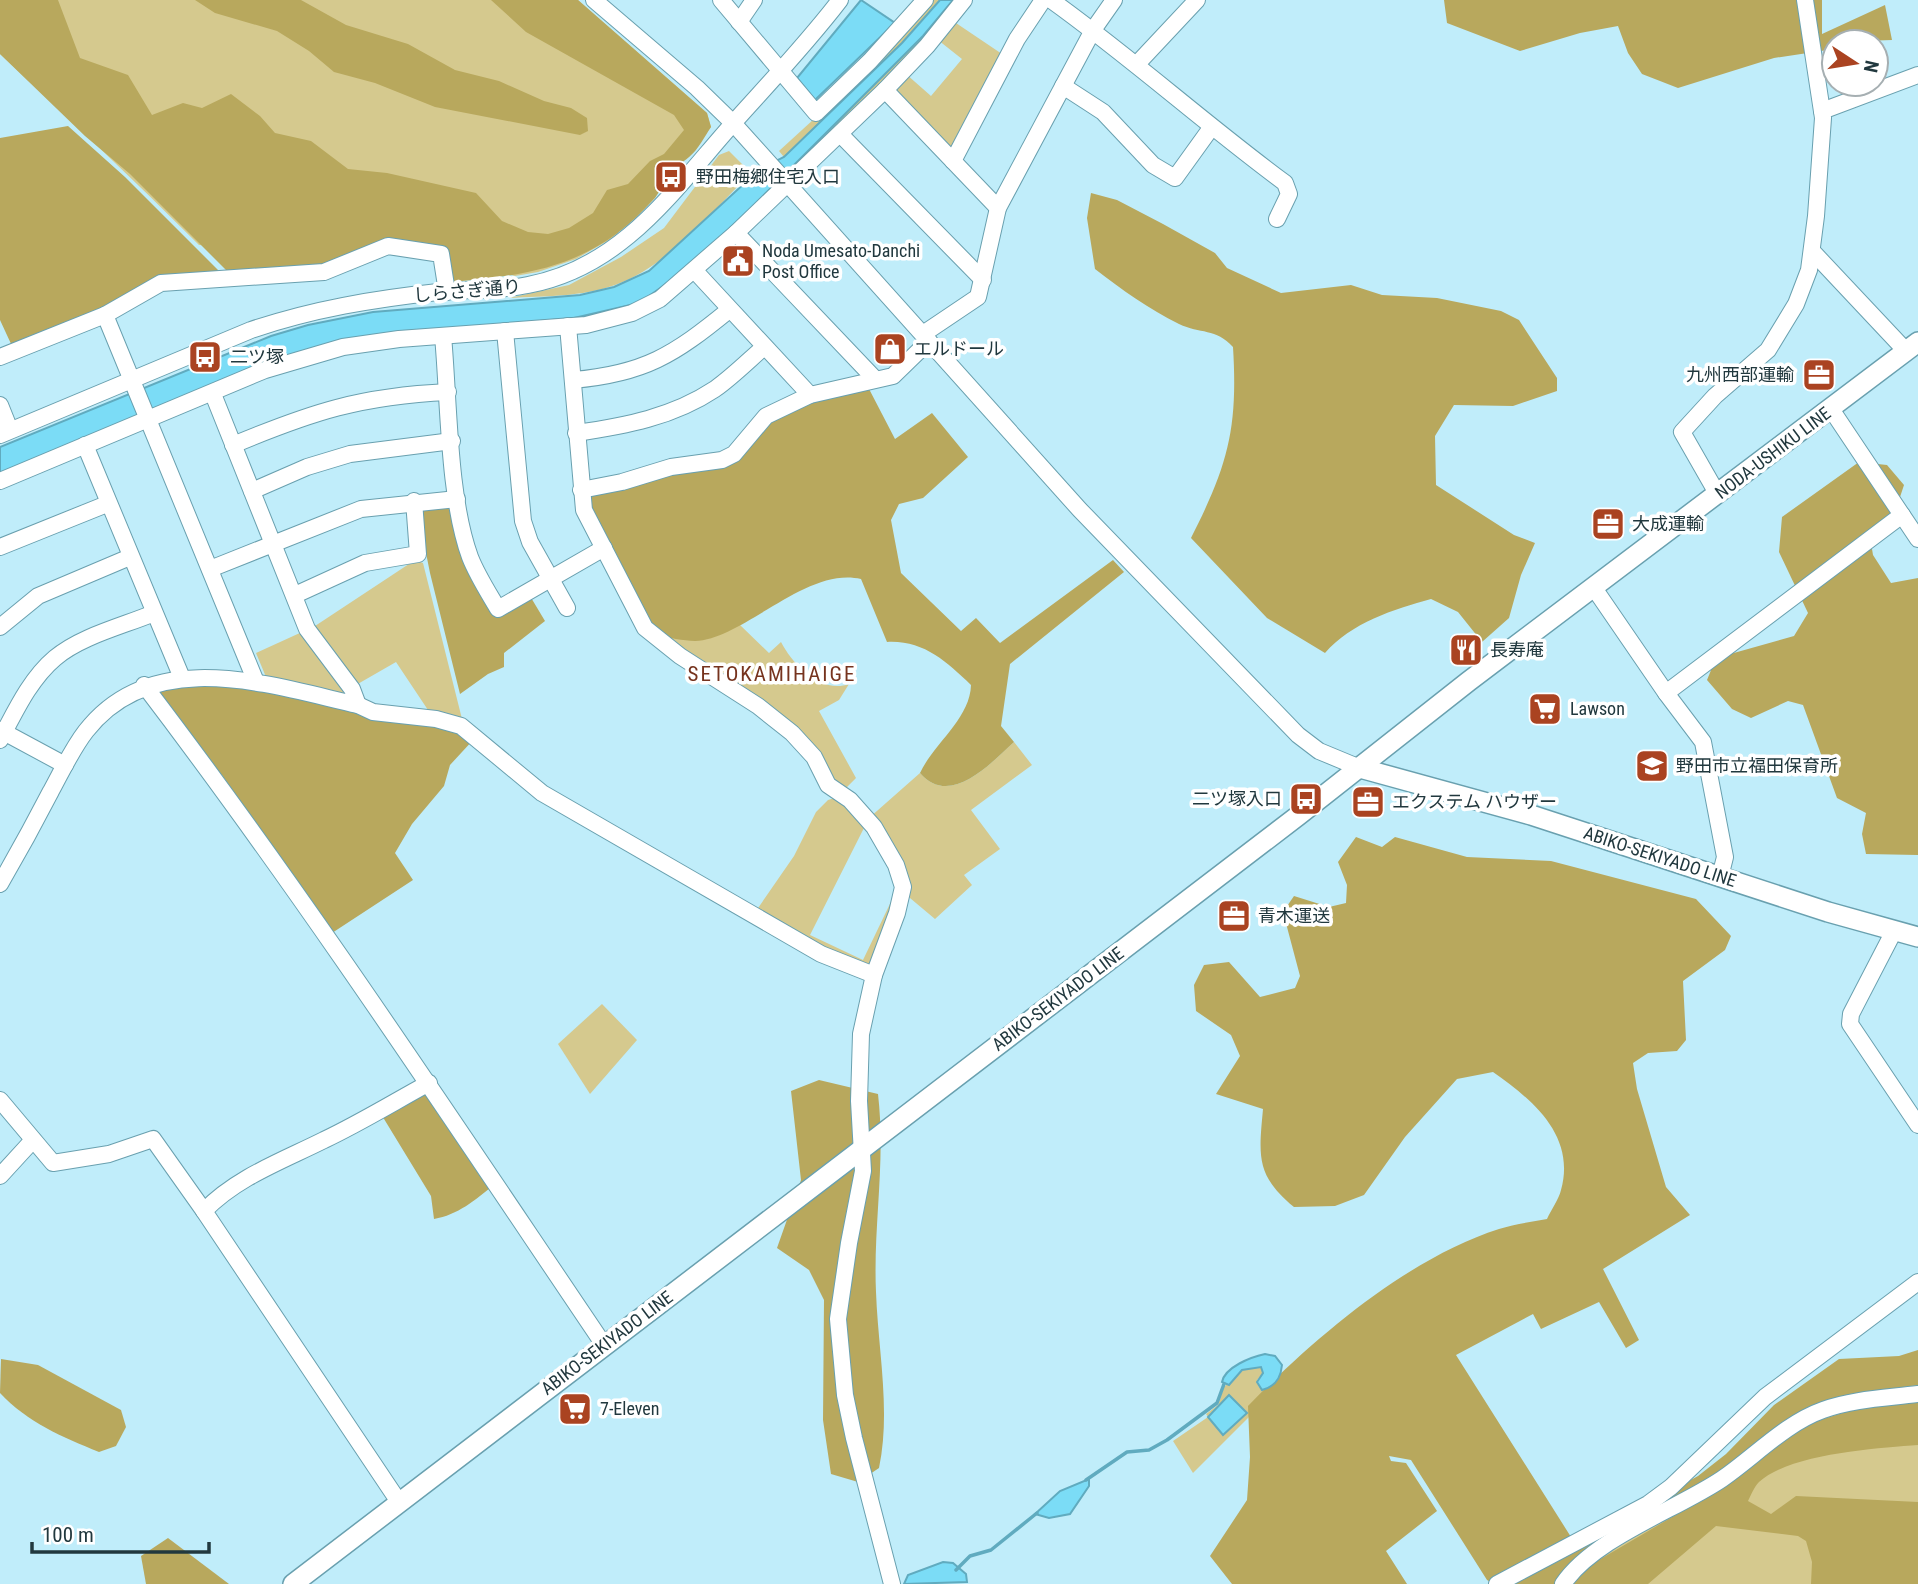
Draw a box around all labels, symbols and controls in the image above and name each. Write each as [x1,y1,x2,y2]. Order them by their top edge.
north arrow [1820,28,1890,98]
text: N [1859,58,1884,75]
bus stop icon: 野田梅郷住宅入口 [652,158,690,196]
place label: 野田梅郷住宅入口 [696,166,840,187]
place label: Noda Umesato-Danchi Post Office [762,240,920,282]
public building icon: Noda Umesato-Danchi Post Office [719,242,757,280]
street label: しらさぎ通り [412,275,522,306]
shop icon: エルドール [871,330,909,368]
bus stop icon: 二ツ塚 [186,338,224,376]
place label: エルドール [914,338,1004,359]
place label: 二ツ塚 [230,346,284,367]
office icon: 九州西部運輸 [1800,356,1838,394]
place label: 九州西部運輸 [1686,364,1794,385]
street label: NODA-USHIKU LINE [1711,402,1835,503]
office icon: 大成運輸 [1589,505,1627,543]
place label: 大成運輸 [1632,513,1704,534]
restaurant icon: 長寿庵 [1447,631,1485,669]
place label: 長寿庵 [1490,639,1544,660]
district label: SETOKAMIHAIGE [688,662,856,686]
supermarket icon: Lawson [1526,690,1564,728]
place label: Lawson [1570,698,1625,719]
school or university icon: 野田市立福田保育所 [1633,747,1671,785]
place label: 野田市立福田保育所 [1676,755,1838,776]
bus stop icon: 二ツ塚入口 [1287,780,1325,818]
office icon: エクステム ハウザー [1349,783,1387,821]
place label: 二ツ塚入口 [1192,788,1282,809]
place label: エクステム ハウザー [1392,791,1557,812]
street label: ABIKO-SEKIYADO LINE [1581,822,1739,891]
office icon: 青木運送 [1215,897,1253,935]
place label: 青木運送 [1258,905,1330,926]
street label: ABIKO-SEKIYADO LINE [988,942,1128,1055]
street label: ABIKO-SEKIYADO LINE [537,1286,677,1399]
supermarket icon: 7-Eleven [556,1390,594,1428]
place label: 7-Eleven [600,1398,660,1419]
scale bar [32,1510,208,1554]
text: 100 m [42,1523,94,1547]

